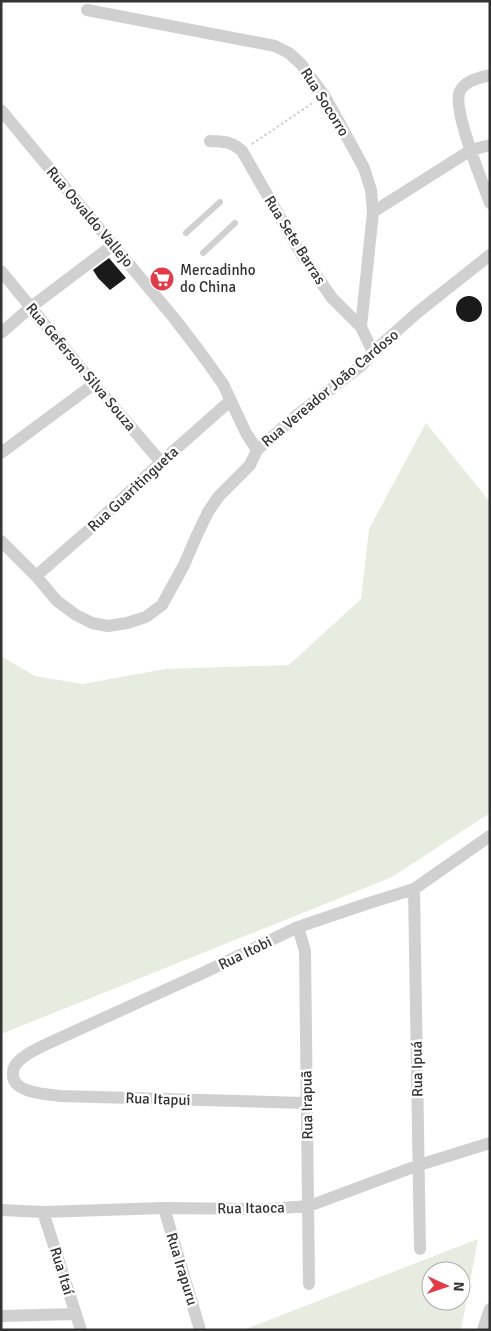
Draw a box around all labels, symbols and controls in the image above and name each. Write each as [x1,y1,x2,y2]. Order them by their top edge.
street label: Rua Socorro [297,64,353,140]
street label: Rua Osvaldo Vallejo [43,163,137,271]
street label: Rua Sete Barras [261,192,330,288]
place label: Mercadinho do China [180,261,256,296]
supermarket icon: Mercadinho do China [149,266,175,292]
street label: Rua Geferson Silva Souza [22,299,140,435]
street label: Rua Vereador João Cardoso [258,325,402,451]
street label: Rua Guaritingueta [84,442,182,536]
street label: Rua Itobi [215,932,275,974]
street label: Rua Ipuá [408,1041,426,1097]
street label: Rua Irapuã [297,1070,317,1140]
street label: Rua Itapui [125,1089,191,1109]
street label: Rua Itaoca [217,1198,285,1218]
street label: Rua Irapuru [162,1230,202,1308]
street label: Rua Itaí [46,1245,78,1297]
north arrow [421,1261,471,1311]
text: N [450,1281,467,1292]

